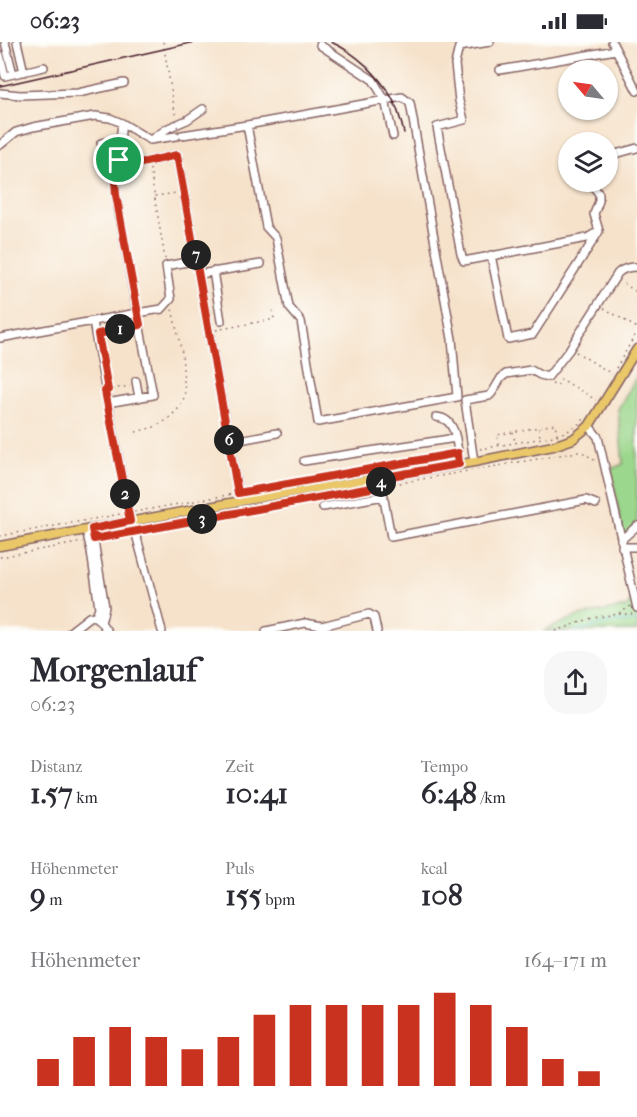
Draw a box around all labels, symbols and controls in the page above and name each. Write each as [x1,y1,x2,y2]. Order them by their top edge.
text: 06:23 [30,8,80,34]
north arrow [558,60,618,120]
map controls [558,60,618,192]
button: layers [558,132,618,192]
pin [93,134,144,185]
icon: arrive [102,143,135,176]
pin: 7 [181,240,211,270]
text: 7 [192,245,200,264]
pin: 1 [105,314,135,344]
text: 1 [117,319,123,338]
pin: 6 [214,425,244,455]
text: 6 [225,430,233,449]
pin: 4 [366,467,396,497]
text: 4 [376,472,386,491]
pin: 2 [110,479,140,509]
text: 2 [121,484,129,503]
pin: 3 [187,504,217,534]
text: 3 [199,509,205,528]
text: Morgenlauf [30,651,197,690]
button: share [544,651,607,714]
text: 06:23 [30,693,75,716]
text: Distanz [30,757,82,776]
text: Zeit [225,757,254,776]
text: Tempo [421,757,468,776]
text: 1.57 [30,776,73,811]
text: 10:41 [225,776,288,811]
text: 6:48 [421,776,477,811]
text: km [73,788,98,807]
text: /km [477,788,506,807]
text: Höhenmeter [30,859,118,878]
text: Puls [225,859,254,878]
text: kcal [421,859,448,878]
text: 9 [30,878,46,913]
text: 155 [225,878,262,913]
text: 108 [421,878,463,913]
text: m [46,890,62,909]
text: bpm [262,890,295,909]
text: Höhenmeter [30,949,140,972]
text: 164–171 m [524,949,607,972]

